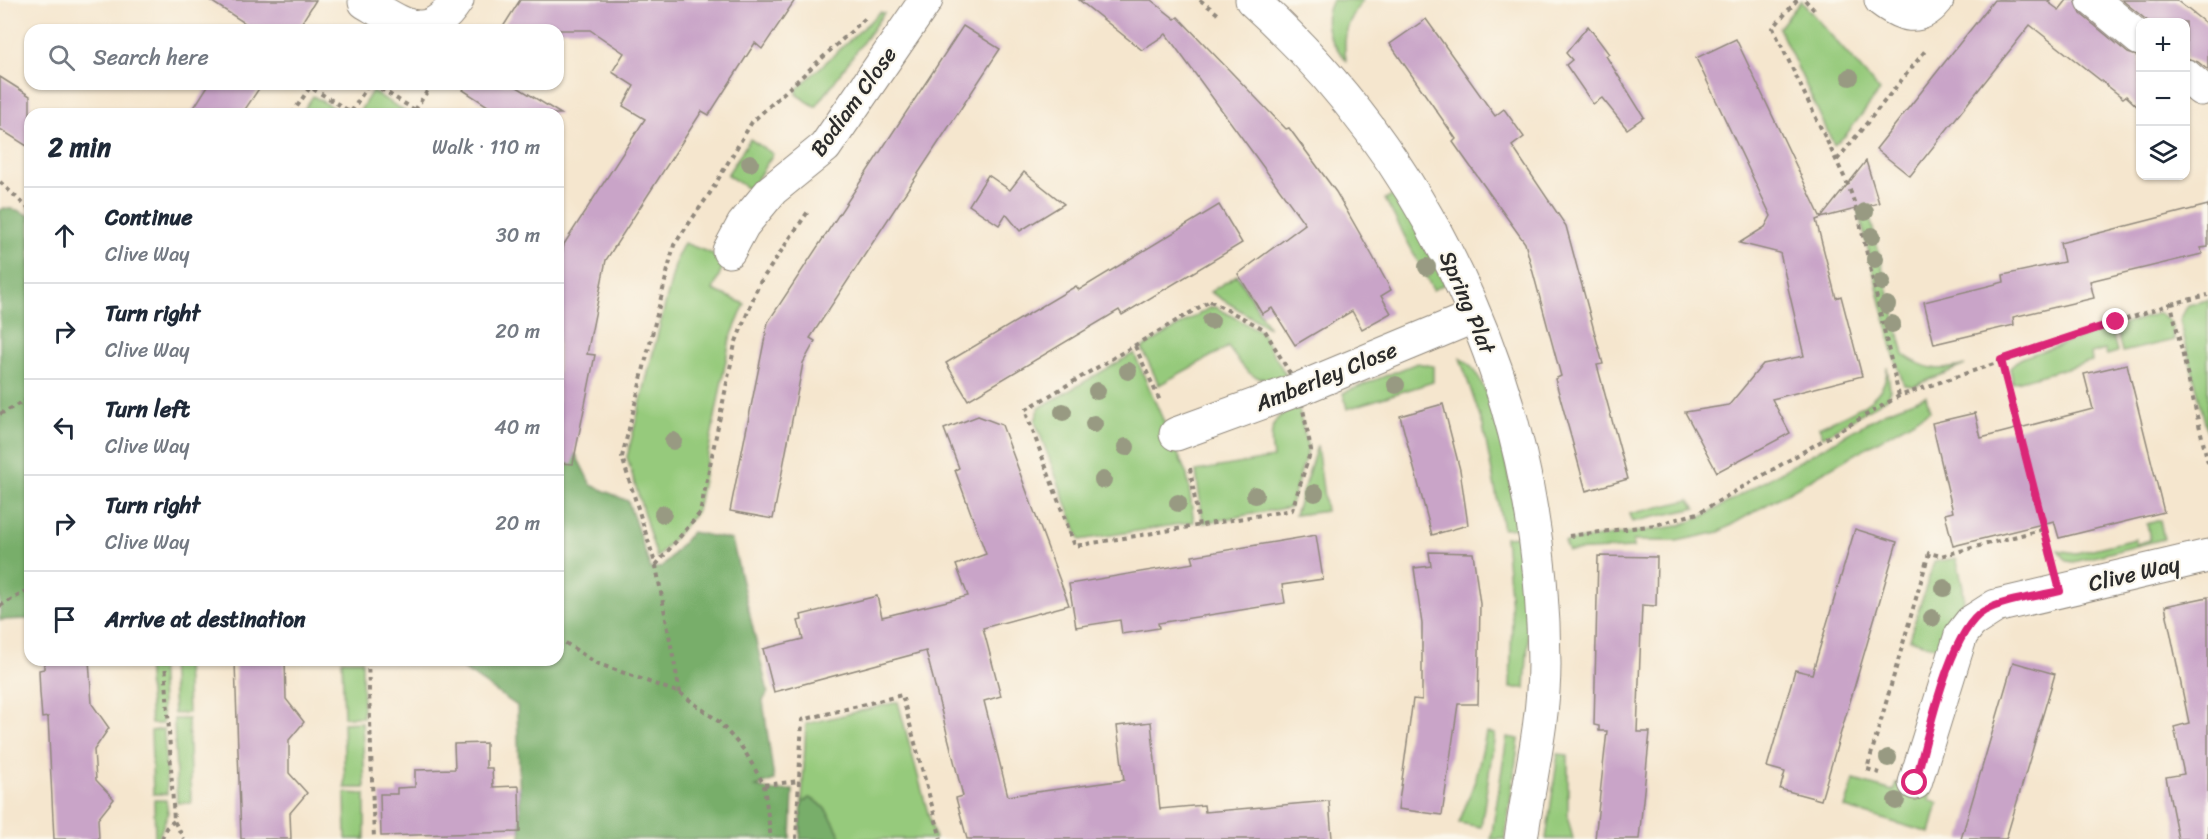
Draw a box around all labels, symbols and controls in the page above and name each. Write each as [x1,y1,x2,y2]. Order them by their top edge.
map controls [2136,18,2190,180]
button: + [2136,18,2190,72]
search box [24,24,564,90]
text: Search here [93,38,209,77]
street label: Bodiam Close [800,38,907,165]
icon: search [45,41,78,74]
button: − [2136,72,2190,126]
text: 2 min [48,124,111,170]
button: layers [2136,126,2190,180]
text: Walk · 110 m [432,130,540,165]
text: Continue [105,198,193,237]
text: 30 m [496,218,540,253]
icon: ahead [48,219,81,252]
text: Clive Way [105,237,189,272]
street label: Spring Plat [1428,244,1507,361]
text: Turn right [105,294,200,333]
route end [2102,308,2128,334]
text: 20 m [495,314,540,349]
icon: right [48,315,81,348]
street label: Amberley Close [1248,330,1403,423]
text: Clive Way [105,333,189,368]
text: Turn left [105,390,190,429]
text: 40 m [494,410,540,445]
icon: left [48,411,81,444]
text: Clive Way [105,429,189,464]
text: Turn right [105,486,200,525]
text: 20 m [495,506,540,541]
icon: right [48,507,81,540]
text: Clive Way [105,525,189,560]
street label: Clive Way [2084,544,2184,603]
text: Arrive at destination [105,600,306,639]
icon: arrive [48,603,81,636]
route start [1901,769,1927,795]

